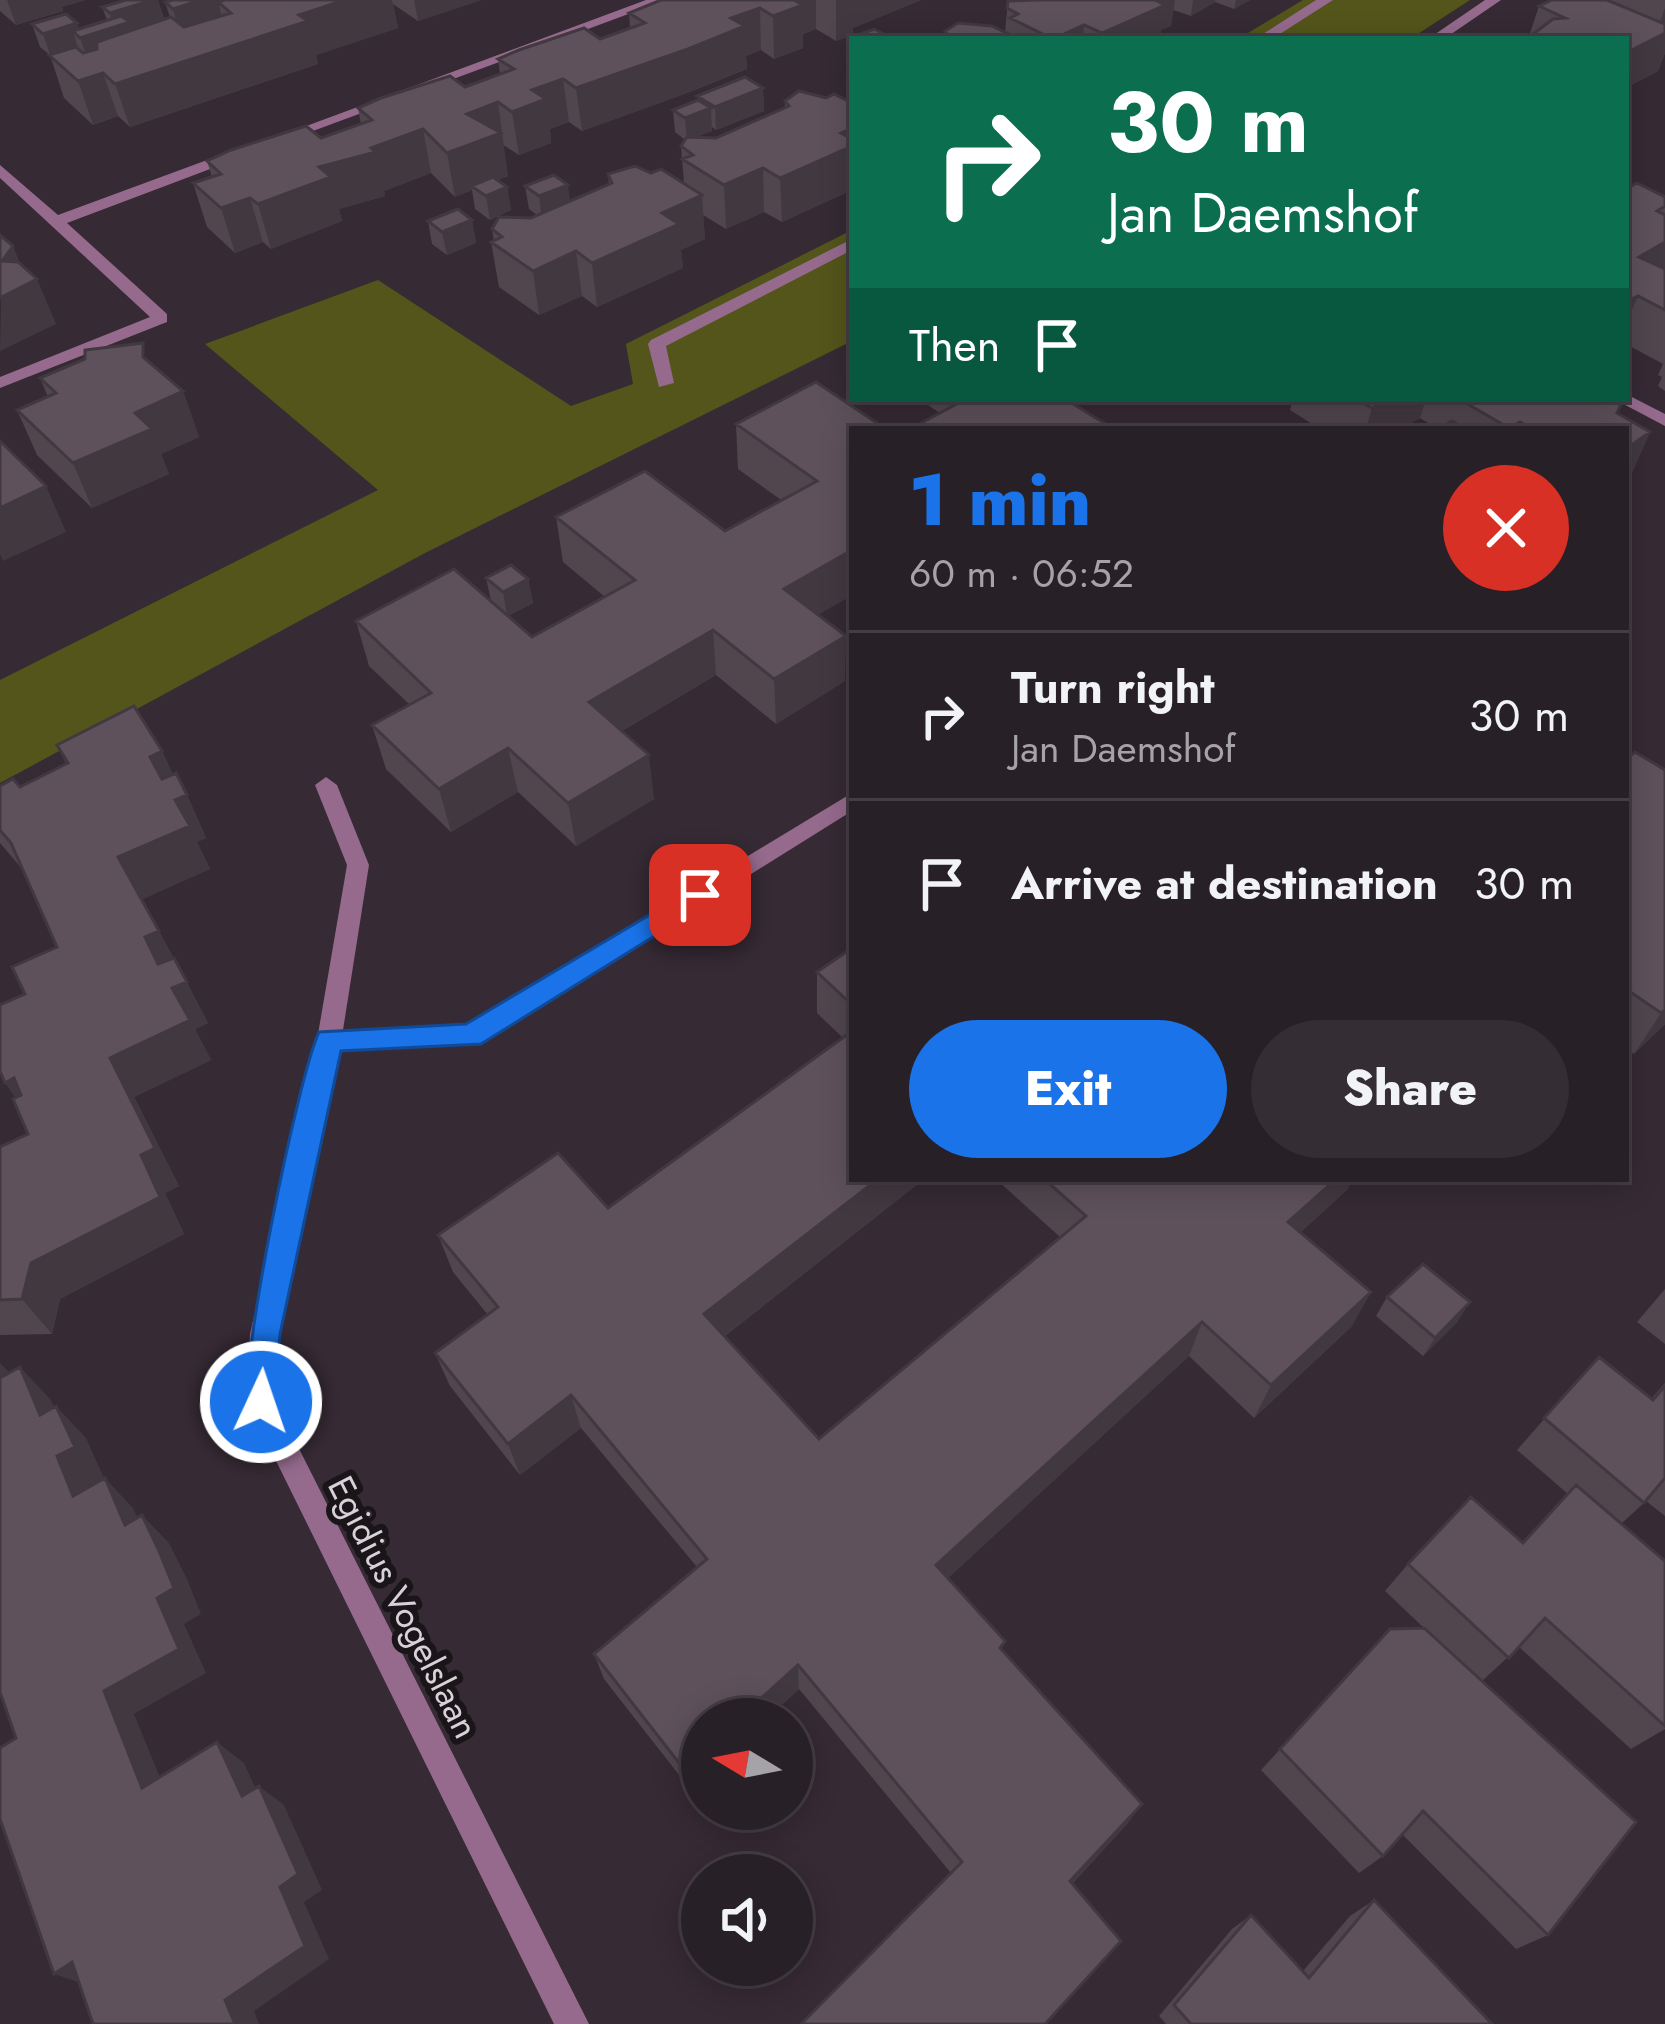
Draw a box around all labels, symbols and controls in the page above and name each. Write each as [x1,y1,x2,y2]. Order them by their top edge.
text: 30 m [1107,62,1309,184]
icon: right [909,84,1065,240]
text: Jan Daemshof [1107,174,1418,252]
icon: arrive [1024,312,1090,378]
text: Then [909,313,1000,378]
text: 1 min [909,448,1091,552]
button: close [1443,465,1569,591]
text: 60 m · 06:52 [909,545,1134,602]
text: Turn right [1011,655,1215,720]
icon: right [909,683,975,749]
text: 30 m [1469,683,1569,748]
text: Jan Daemshof [1011,720,1236,777]
pin [649,844,751,946]
icon: arrive [909,851,975,917]
text: Arrive at destination [1011,851,1438,916]
text: 30 m [1474,851,1574,916]
icon: arrive [667,862,733,928]
button: Exit [909,1020,1227,1158]
button: Share [1251,1020,1569,1158]
position arrow [198,1339,324,1465]
street label: Egidius Vogelslaan [315,1467,493,1747]
north arrow [681,1698,813,1830]
map controls [681,1698,813,1986]
button: sound [681,1854,813,1986]

